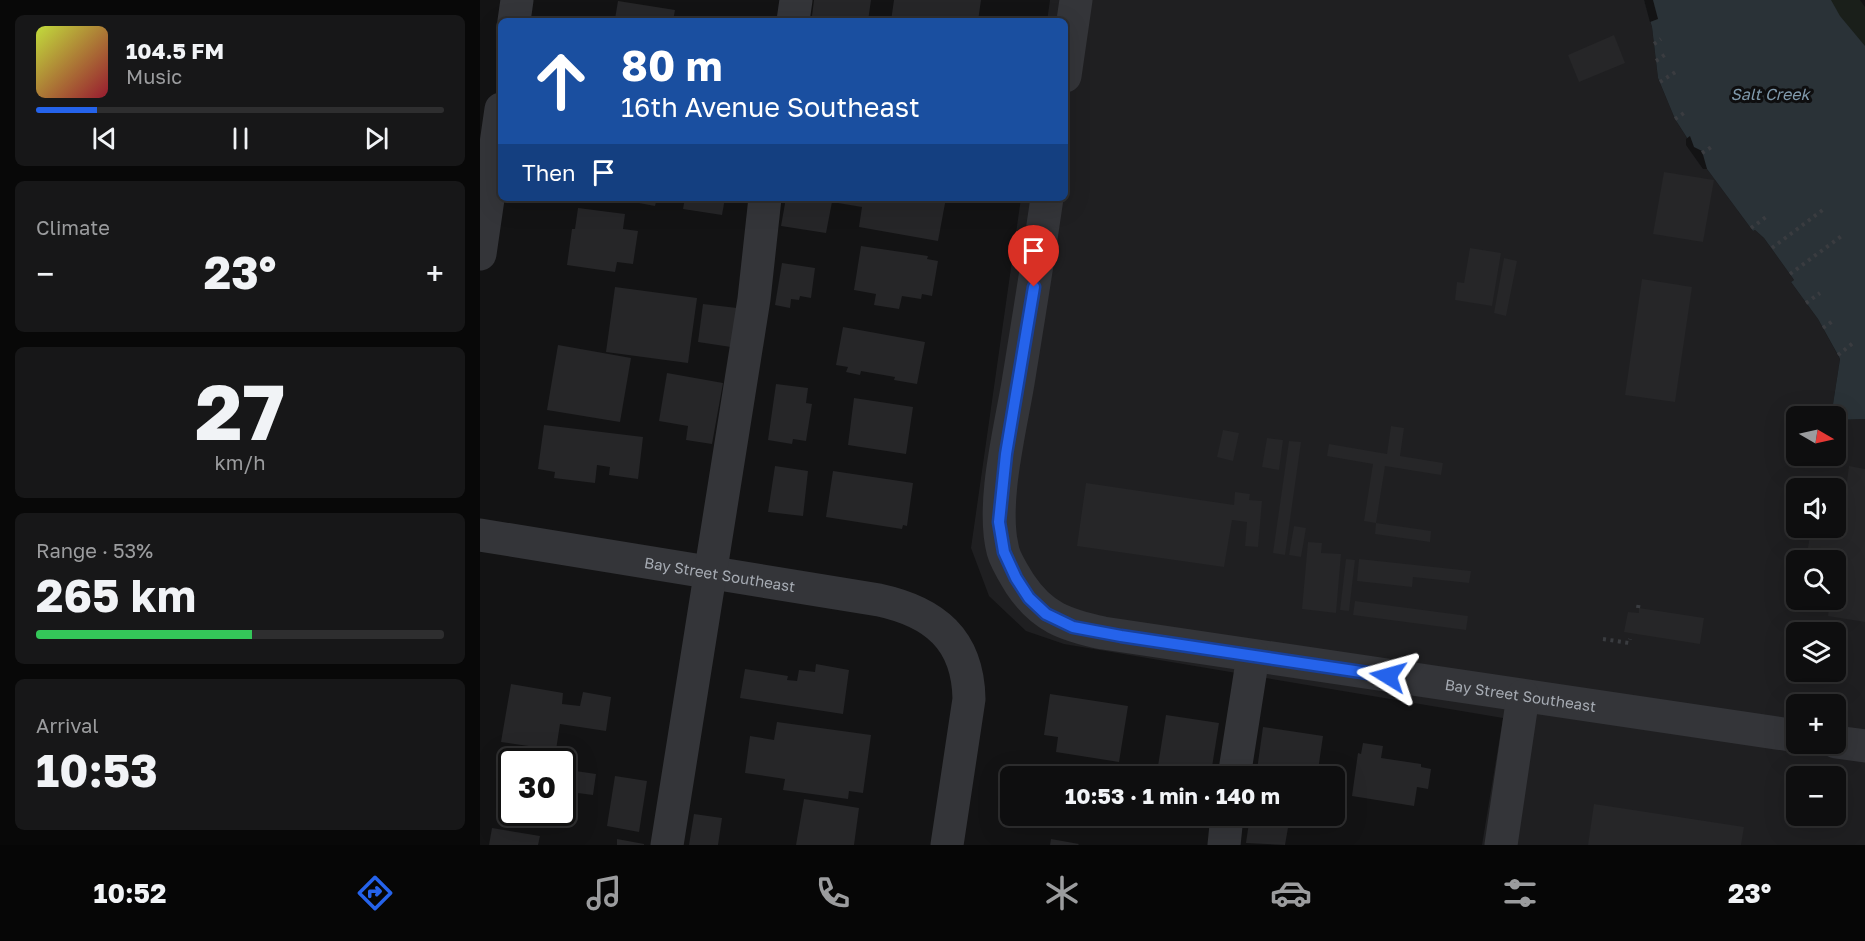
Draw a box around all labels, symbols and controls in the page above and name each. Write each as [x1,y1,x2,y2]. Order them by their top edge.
text: 104.5 FM [126,37,224,64]
text: 80 m [621,40,722,90]
icon: ahead [522,42,600,120]
text: Music [126,64,182,88]
water label: Salt Creek [1730,84,1811,104]
text: 16th Avenue Southeast [621,91,920,123]
icon: previous [88,122,121,155]
icon: pause [224,122,257,155]
icon: next [360,122,393,155]
icon: arrive [587,156,620,189]
text: Then [522,159,575,186]
text: Climate [36,215,110,239]
pin [1008,225,1059,287]
icon: arrive [1017,234,1050,267]
text: 23° [204,245,276,299]
text: − [36,254,54,293]
text: + [426,254,444,293]
text: 27 [195,364,285,457]
north arrow [1786,406,1846,466]
map controls [1786,406,1846,826]
text: km/h [215,450,265,474]
button: sound [1786,478,1846,538]
text: Range · 53% [36,538,153,562]
button: search [1786,550,1846,610]
street label: Bay Street Southeast [643,553,797,595]
text: 265 km [36,568,196,622]
button: layers [1786,622,1846,682]
position arrow [1356,644,1420,708]
street label: Bay Street Southeast [1444,675,1597,715]
button: + [1786,694,1846,754]
text: Arrival [36,713,99,737]
text: 10:53 [36,743,158,797]
speed limit sign: 30 [498,748,576,826]
button: − [1786,766,1846,826]
text: 10:53 · 1 min · 140 m [1065,782,1280,809]
icon: directions [354,872,396,914]
icon: music [583,872,625,914]
icon: phone [812,872,854,914]
icon: climate [1041,872,1083,914]
icon: car [1270,872,1312,914]
icon: filters [1499,872,1541,914]
text: 10:52 [94,877,167,909]
text: 23° [1728,877,1771,909]

